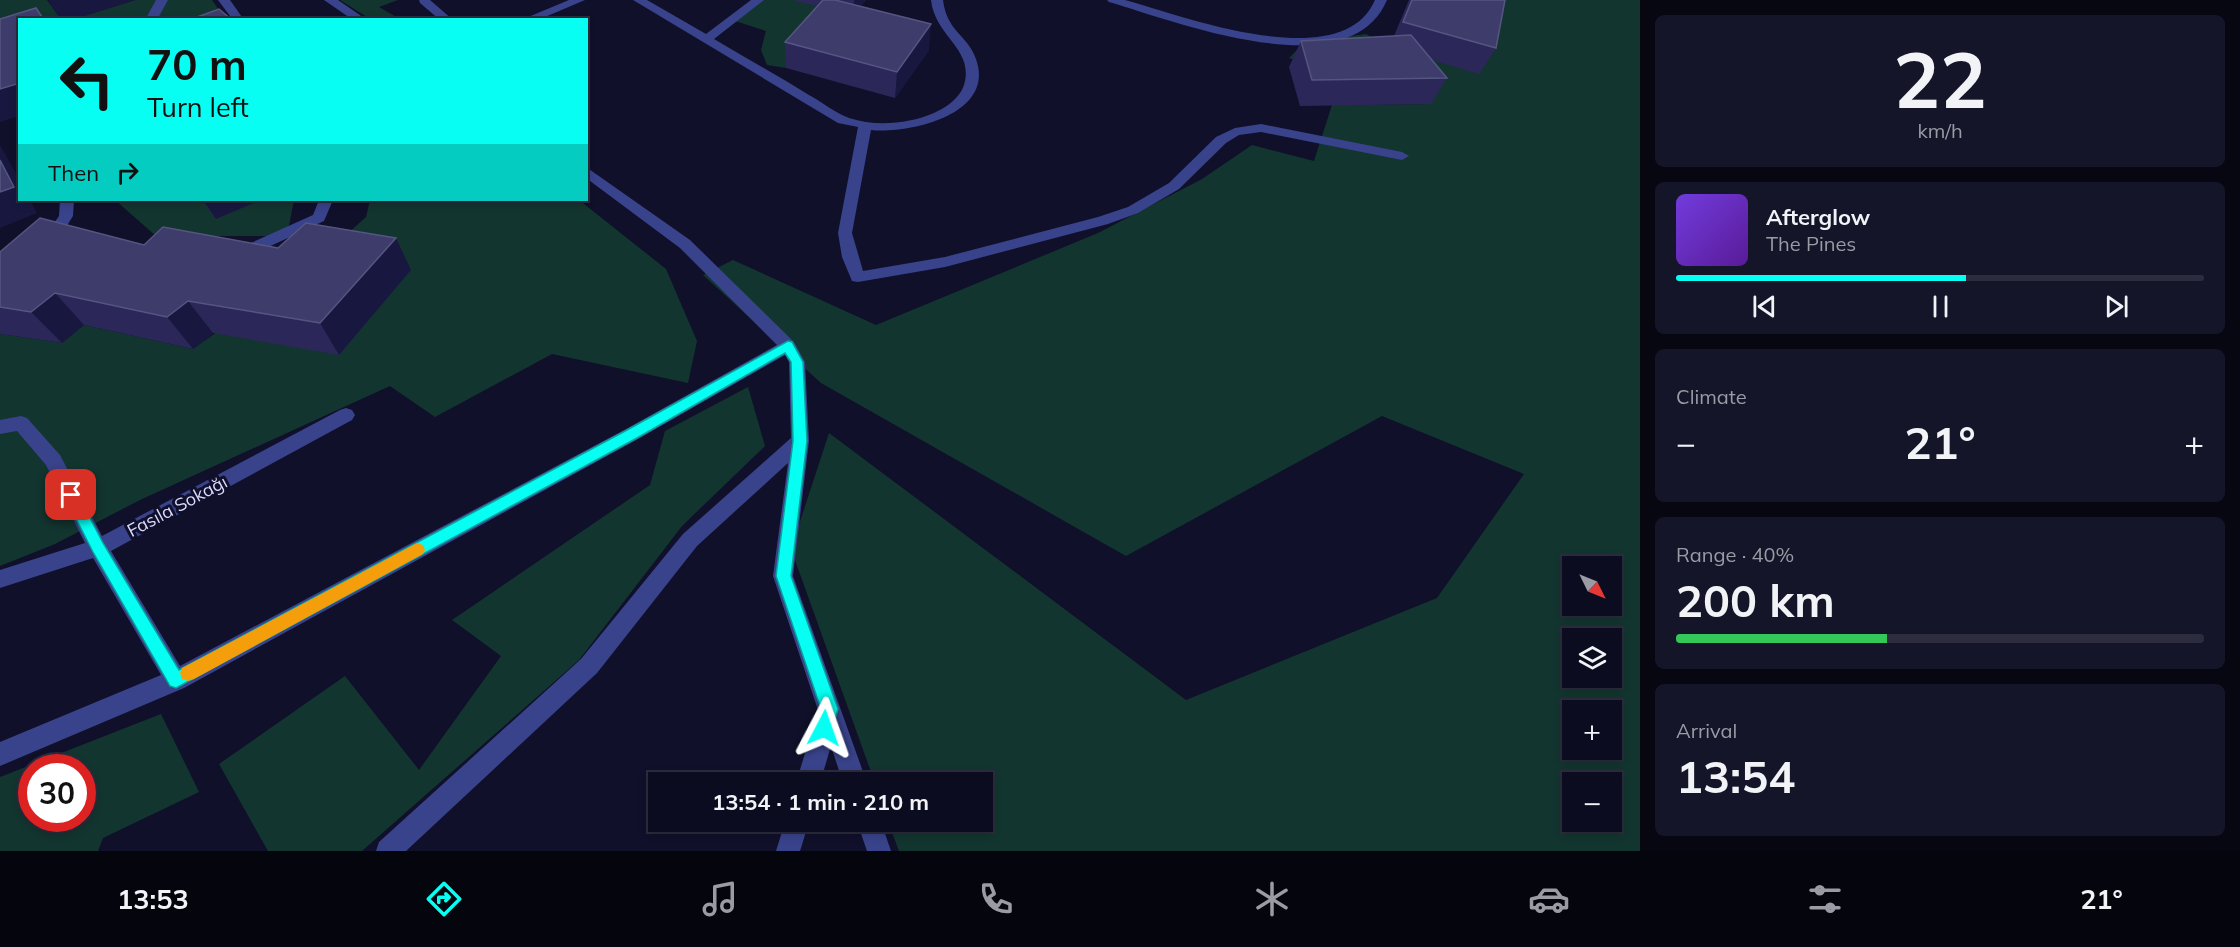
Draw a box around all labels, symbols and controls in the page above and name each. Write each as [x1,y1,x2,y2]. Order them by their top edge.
text: 22 [1893,30,1987,128]
text: 70 m [147,38,247,91]
icon: left [48,42,126,120]
text: Turn left [147,90,249,124]
text: km/h [1917,118,1963,143]
icon: right [111,156,144,189]
text: Then [48,159,99,187]
text: Afterglow [1766,203,1870,231]
text: The Pines [1766,231,1856,256]
icon: previous [1748,290,1781,323]
icon: pause [1924,290,1957,323]
icon: next [2100,290,2133,323]
text: Climate [1676,384,1747,409]
text: 21° [1904,414,1976,470]
text: − [1676,422,1696,463]
text: + [2184,422,2204,463]
pin [45,469,96,520]
street label: Fasıla Sokağı [123,470,231,542]
icon: arrive [54,478,87,511]
text: Range · 40% [1676,542,1794,567]
north arrow [1562,556,1622,616]
map controls [1562,556,1622,832]
text: 200 km [1676,572,1835,628]
button: layers [1562,628,1622,688]
position arrow [792,696,856,760]
button: + [1562,700,1622,760]
text: Arrival [1676,718,1737,743]
text: 13:54 [1676,748,1795,804]
speed limit sign: 30 [18,754,96,832]
button: − [1562,772,1622,832]
text: 13:54 · 1 min · 210 m [712,788,929,816]
icon: directions [423,878,465,920]
icon: music [699,878,741,920]
icon: phone [975,878,1017,920]
icon: climate [1251,878,1293,920]
icon: car [1528,878,1570,920]
icon: filters [1804,878,1846,920]
text: 13:53 [117,882,189,916]
text: 21° [2080,882,2123,916]

